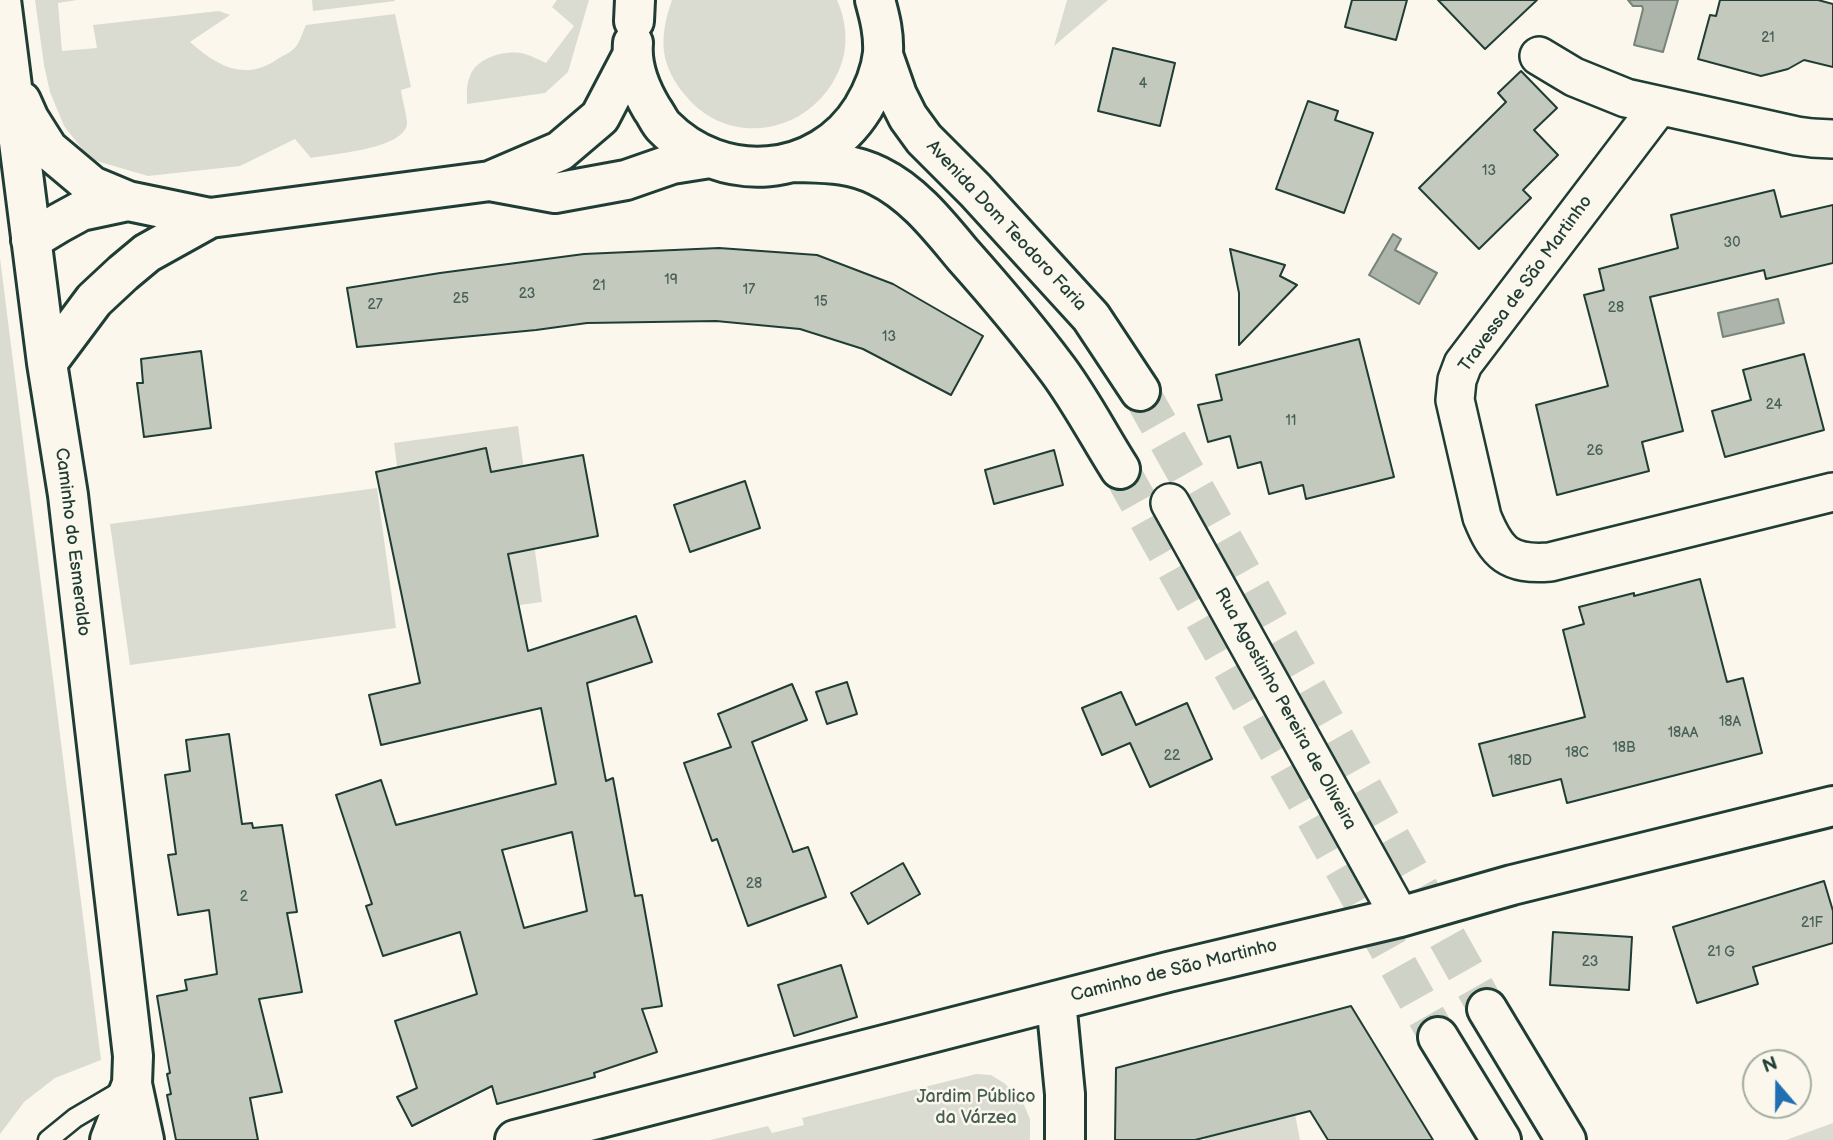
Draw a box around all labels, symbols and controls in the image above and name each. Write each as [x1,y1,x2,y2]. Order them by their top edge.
house number: 21 [1761,30,1775,46]
house number: 4 [1139,76,1147,92]
street label: Avenida Dom Teodoro Faria [921,136,1091,316]
house number: 13 [1482,163,1496,179]
street label: Travessa de São Martinho [1455,192,1597,376]
house number: 30 [1724,235,1740,251]
house number: 19 [664,272,678,288]
house number: 21 [592,278,606,294]
house number: 17 [743,282,755,298]
house number: 23 [519,286,535,302]
house number: 25 [453,291,469,307]
house number: 15 [814,294,828,310]
house number: 27 [367,297,383,313]
house number: 28 [1608,300,1624,316]
house number: 13 [882,329,896,345]
house number: 24 [1766,397,1782,413]
house number: 11 [1286,413,1296,429]
house number: 26 [1587,443,1603,459]
street label: Caminho do Esmeraldo [50,447,94,637]
street label: Rua Agostinho Pereira de Oliveira [1209,584,1361,834]
house number: 18A [1719,714,1741,730]
house number: 18AA [1668,725,1698,741]
house number: 18B [1612,740,1636,756]
house number: 18C [1565,745,1589,761]
house number: 22 [1164,748,1180,764]
house number: 18D [1508,753,1532,769]
house number: 28 [746,876,762,892]
house number: 2 [240,889,248,905]
house number: 21F [1801,915,1823,931]
street label: Caminho de São Martinho [1069,935,1279,1007]
house number: 21 G [1707,944,1735,960]
house number: 23 [1582,954,1598,970]
north arrow [1742,1049,1812,1119]
text: N [1760,1052,1781,1079]
park label: Jardim Público da Várzea [917,1086,1035,1128]

